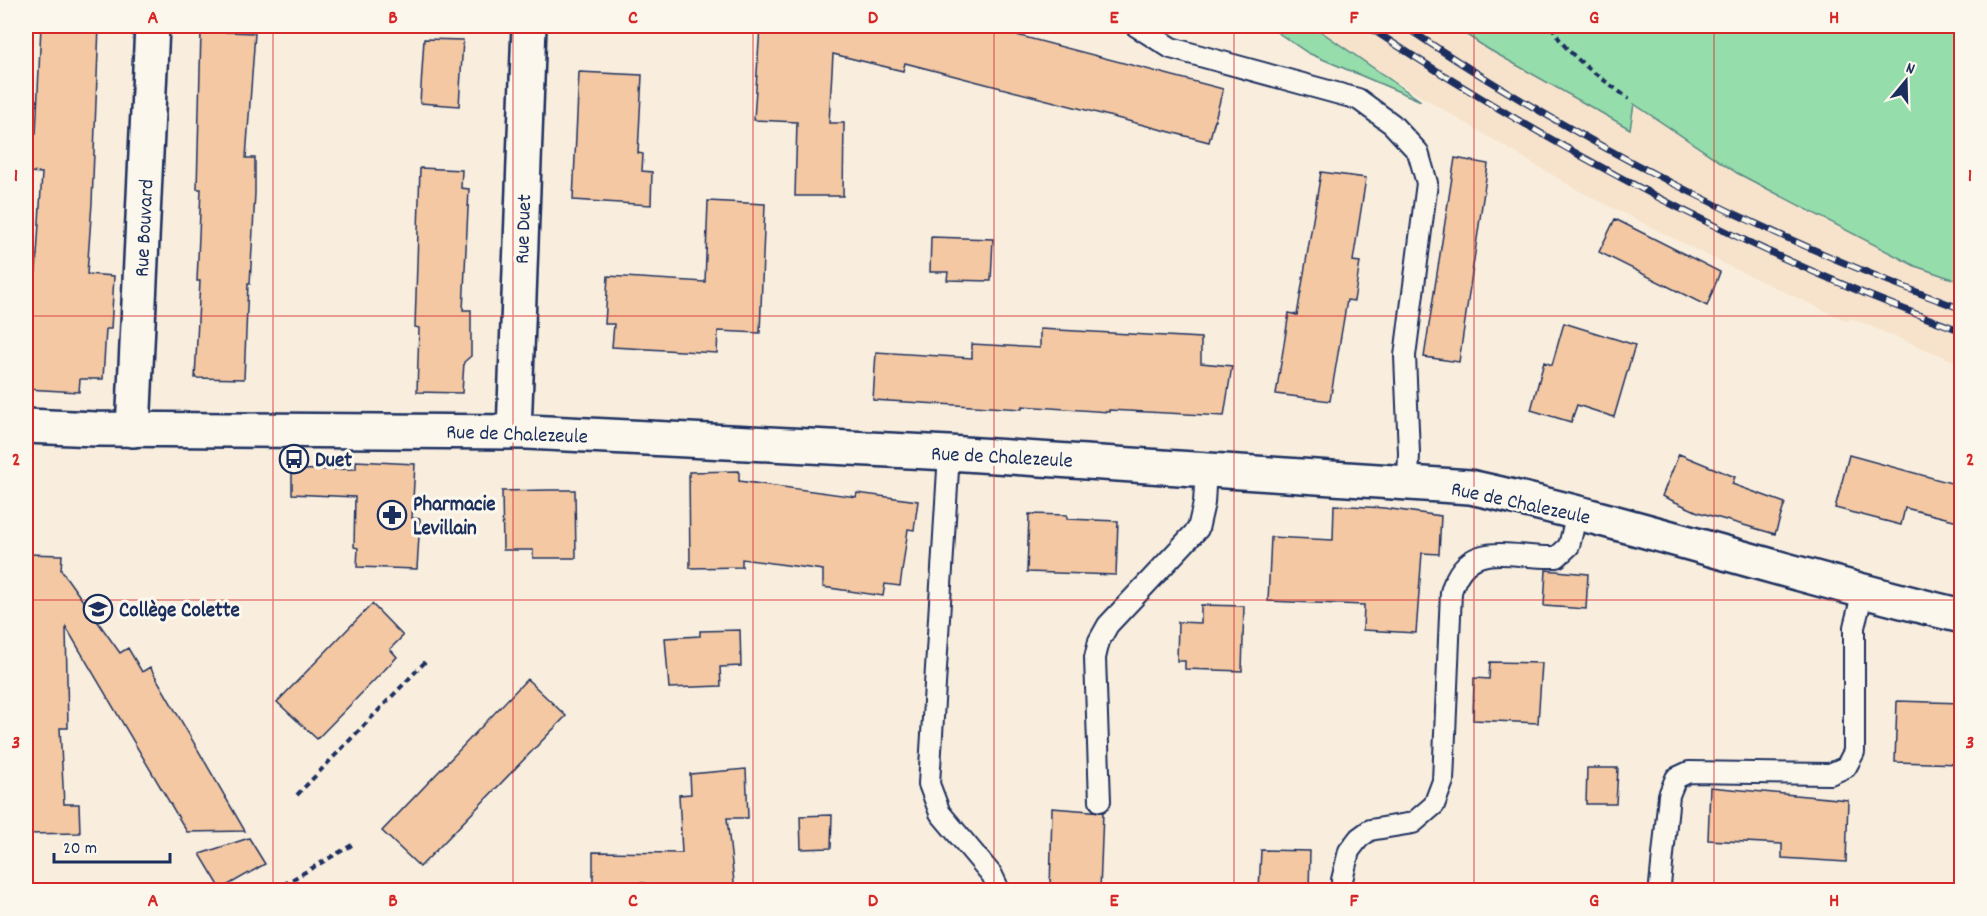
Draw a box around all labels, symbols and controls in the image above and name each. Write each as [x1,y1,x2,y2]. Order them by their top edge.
text: A [148,5,159,33]
text: B [388,5,398,33]
text: C [628,5,638,33]
text: D [868,5,879,33]
text: E [1109,5,1119,33]
text: F [1350,5,1360,33]
text: G [1589,5,1599,33]
text: H [1829,5,1839,33]
north arrow [1876,51,1936,111]
text: N [1903,57,1918,81]
text: 1 [14,163,18,191]
text: 1 [1968,163,1972,191]
street label: Rue Bouvard [128,178,164,278]
street label: Rue Duet [509,193,541,265]
street label: Rue de Chalezeule [446,419,588,453]
street label: Rue de Chalezeule [930,440,1073,478]
bus stop icon: Duet [278,443,310,475]
text: 2 [12,447,20,475]
place label: Duet [315,447,352,477]
text: 2 [1966,447,1974,475]
street label: Rue de Chalezeule [1448,476,1593,534]
place label: Pharmacie Levillain [413,491,496,545]
pharmacy icon: Pharmacie Levillain [376,499,408,531]
school or university icon: Collège Colette [82,593,114,625]
place label: Collège Colette [119,597,240,627]
text: 3 [12,730,20,758]
text: 3 [1966,730,1974,758]
scale bar [54,826,170,864]
text: 20 m [63,837,97,862]
text: A [148,888,159,916]
text: B [388,888,398,916]
text: C [628,888,638,916]
text: D [868,888,879,916]
text: E [1109,888,1119,916]
text: F [1350,888,1360,916]
text: G [1589,888,1599,916]
text: H [1829,888,1839,916]

